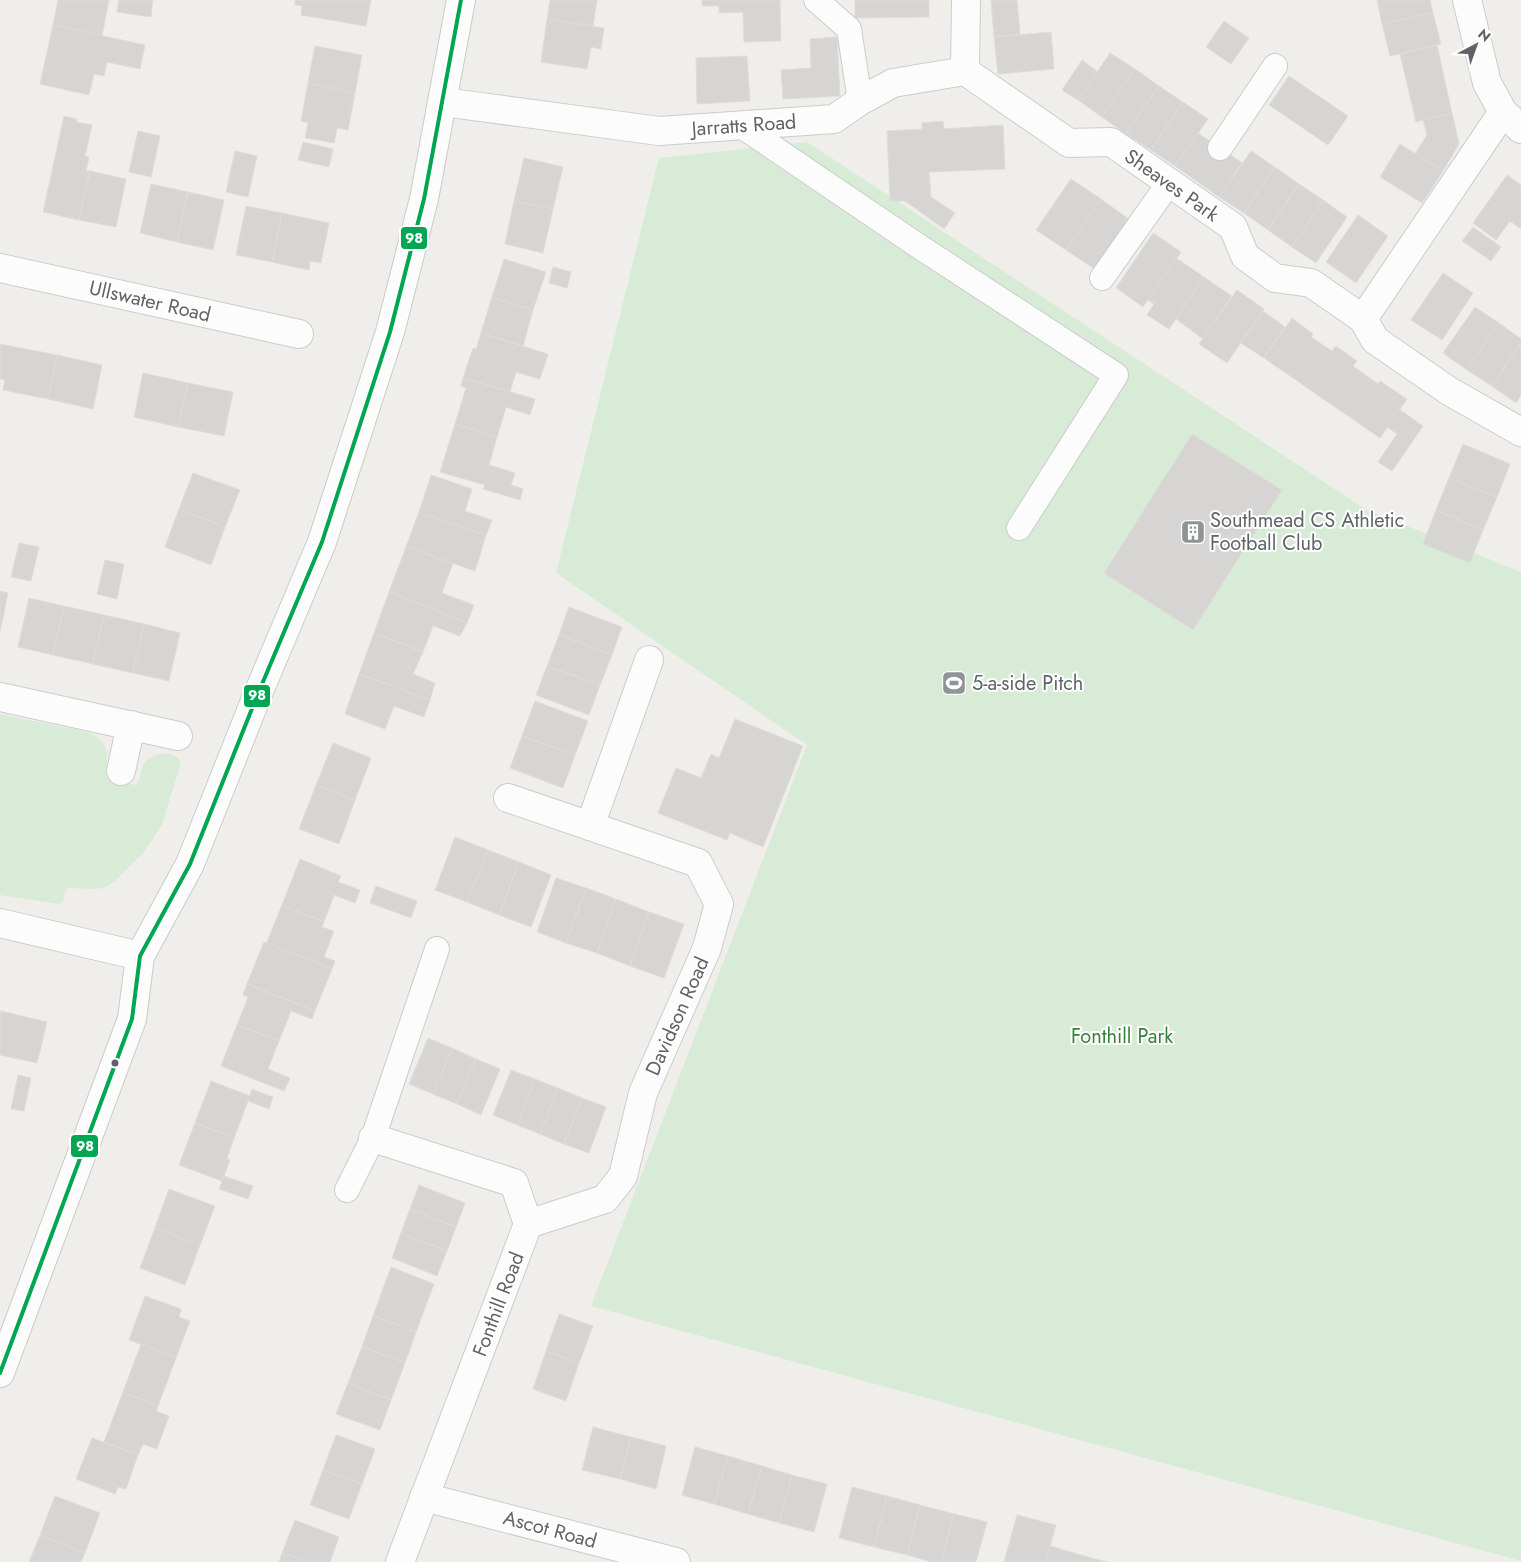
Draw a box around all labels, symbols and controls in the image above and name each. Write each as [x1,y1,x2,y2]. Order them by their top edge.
north arrow [1451,20,1501,70]
text: N [1474,24,1495,46]
street label: Jarratts Road [688,107,797,144]
street label: Sheaves Park [1118,142,1225,229]
line badge: 98 [400,226,428,250]
text: 98 [405,228,423,248]
street label: Ullswater Road [86,273,214,330]
place label: Southmead CS Athletic Football Club [1210,506,1404,558]
building icon: Southmead CS Athletic Football Club [1180,519,1206,545]
place label: 5-a-side Pitch [972,669,1083,698]
sports icon: 5-a-side Pitch [941,670,967,696]
line badge: 98 [243,684,271,708]
text: 98 [248,685,266,705]
street label: Davidson Road [638,952,717,1080]
park label: Fonthill Park [1071,1022,1173,1051]
unlabelled marker [110,1058,120,1068]
line badge: 98 [70,1134,99,1158]
text: 98 [76,1136,94,1156]
street label: Fonthill Road [465,1248,532,1361]
street label: Ascot Road [500,1503,600,1556]

